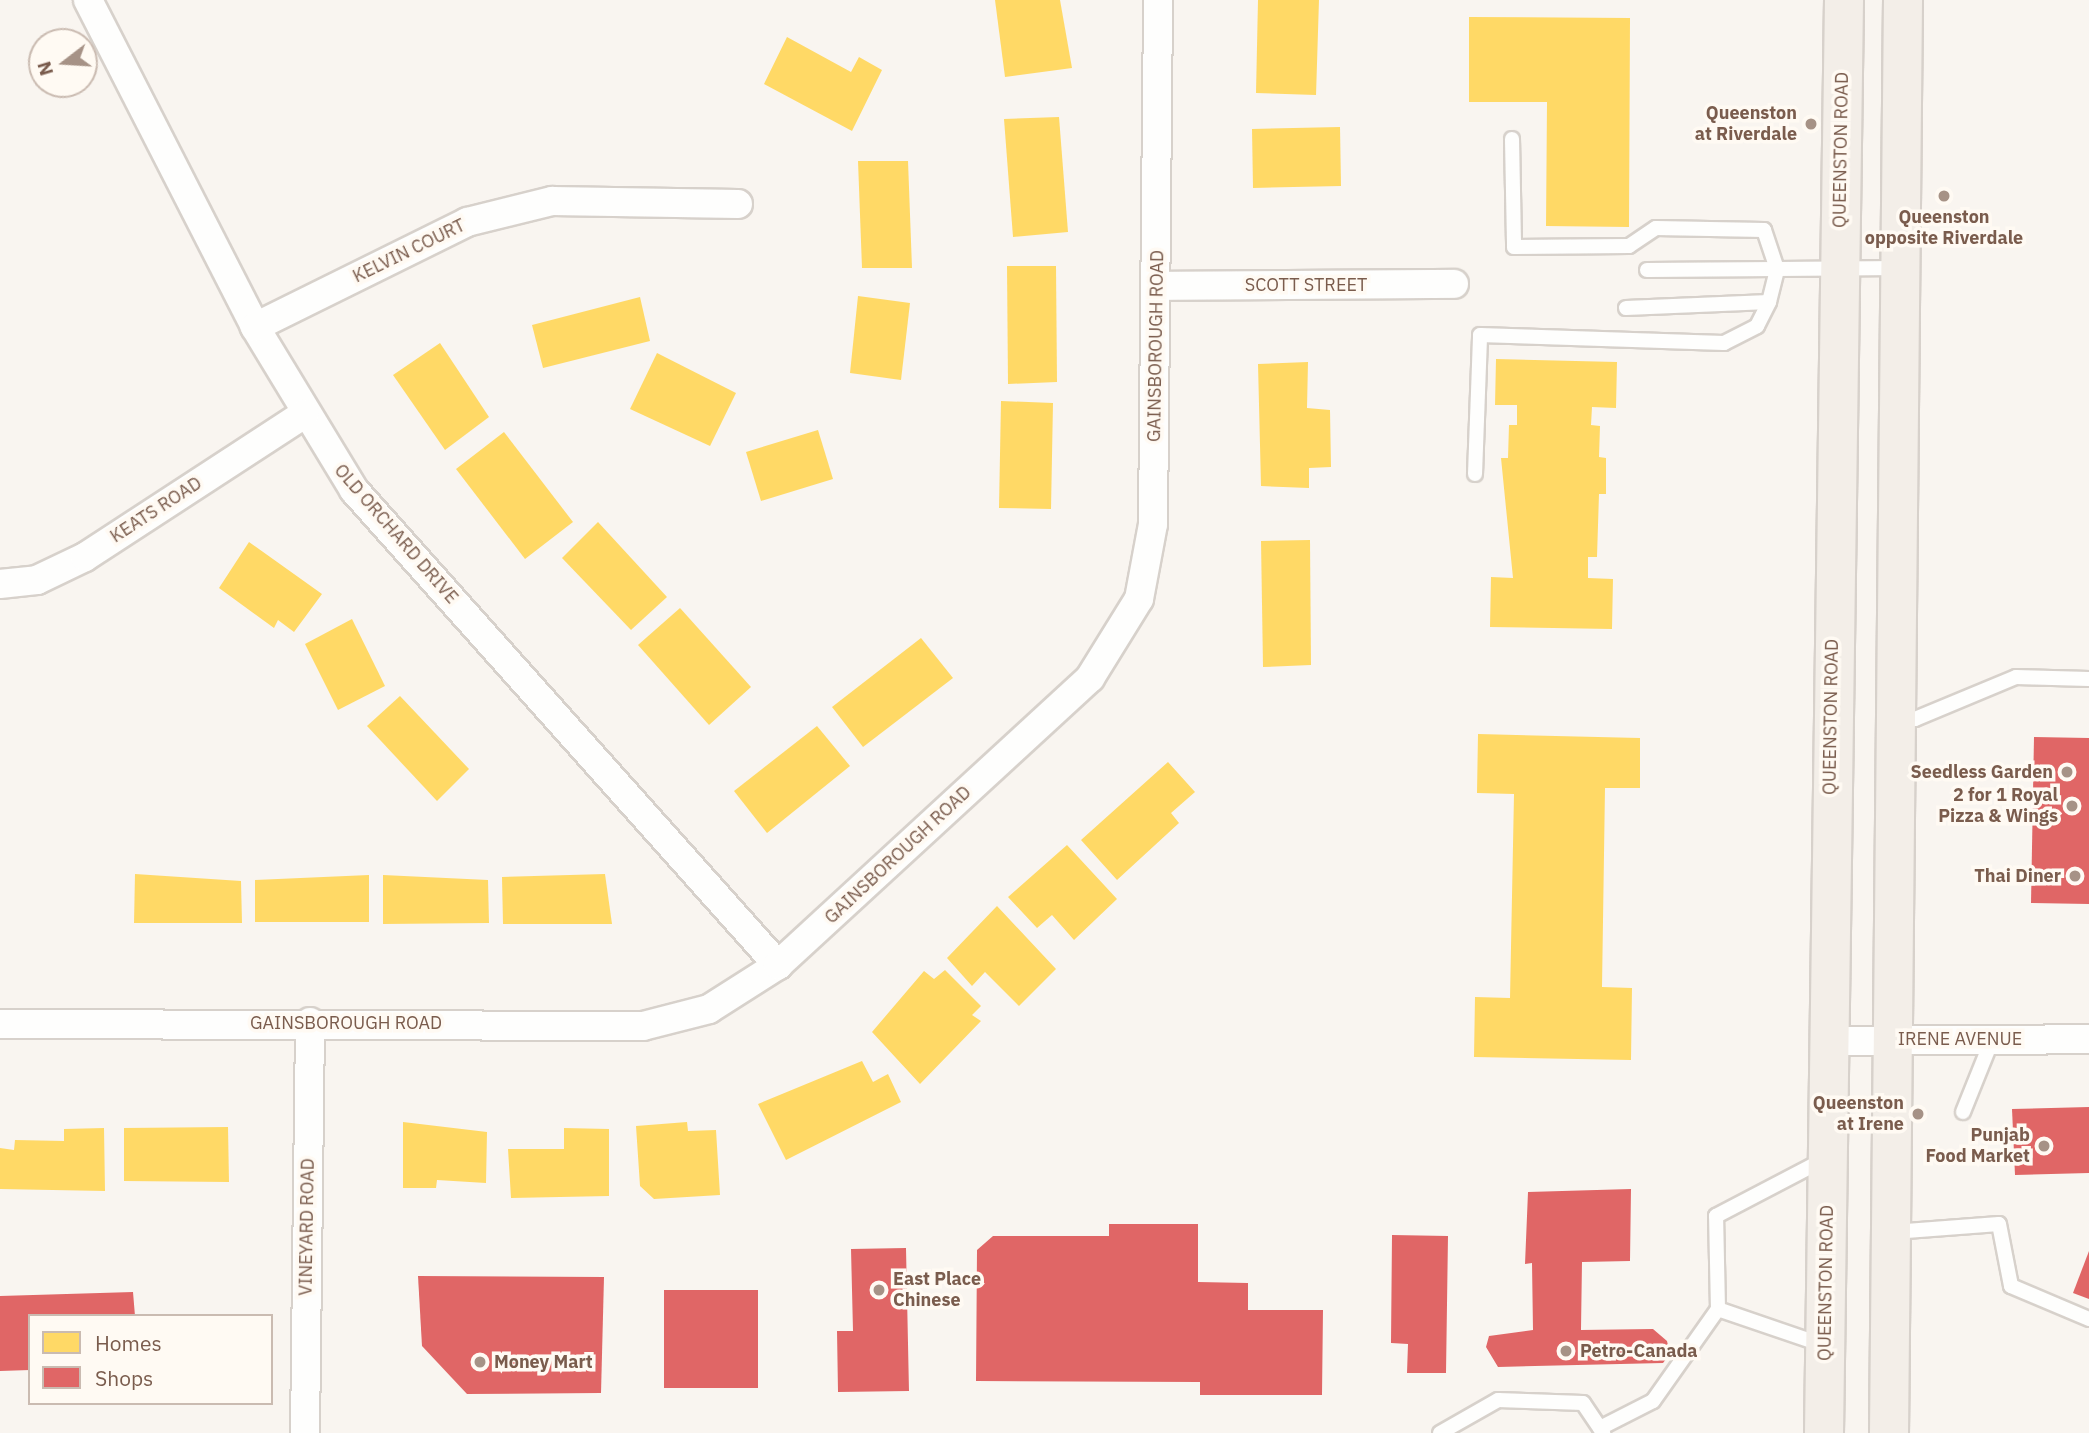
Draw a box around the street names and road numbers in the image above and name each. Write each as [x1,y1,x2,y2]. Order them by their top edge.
street label: QUEENSTON ROAD [1829,72,1853,228]
street label: KELVIN COURT [349,215,469,287]
street label: GAINSBOROUGH ROAD [1144,250,1168,442]
street label: SCOTT STREET [1245,274,1367,296]
street label: OLD ORCHARD DRIVE [330,460,462,608]
street label: KEATS ROAD [106,472,206,548]
street label: QUEENSTON ROAD [1819,639,1843,795]
street label: GAINSBOROUGH ROAD [820,782,976,928]
street label: GAINSBOROUGH ROAD [250,1012,442,1034]
street label: IRENE AVENUE [1898,1028,2022,1050]
street label: VINEYARD ROAD [295,1158,319,1296]
street label: QUEENSTON ROAD [1814,1205,1838,1361]

